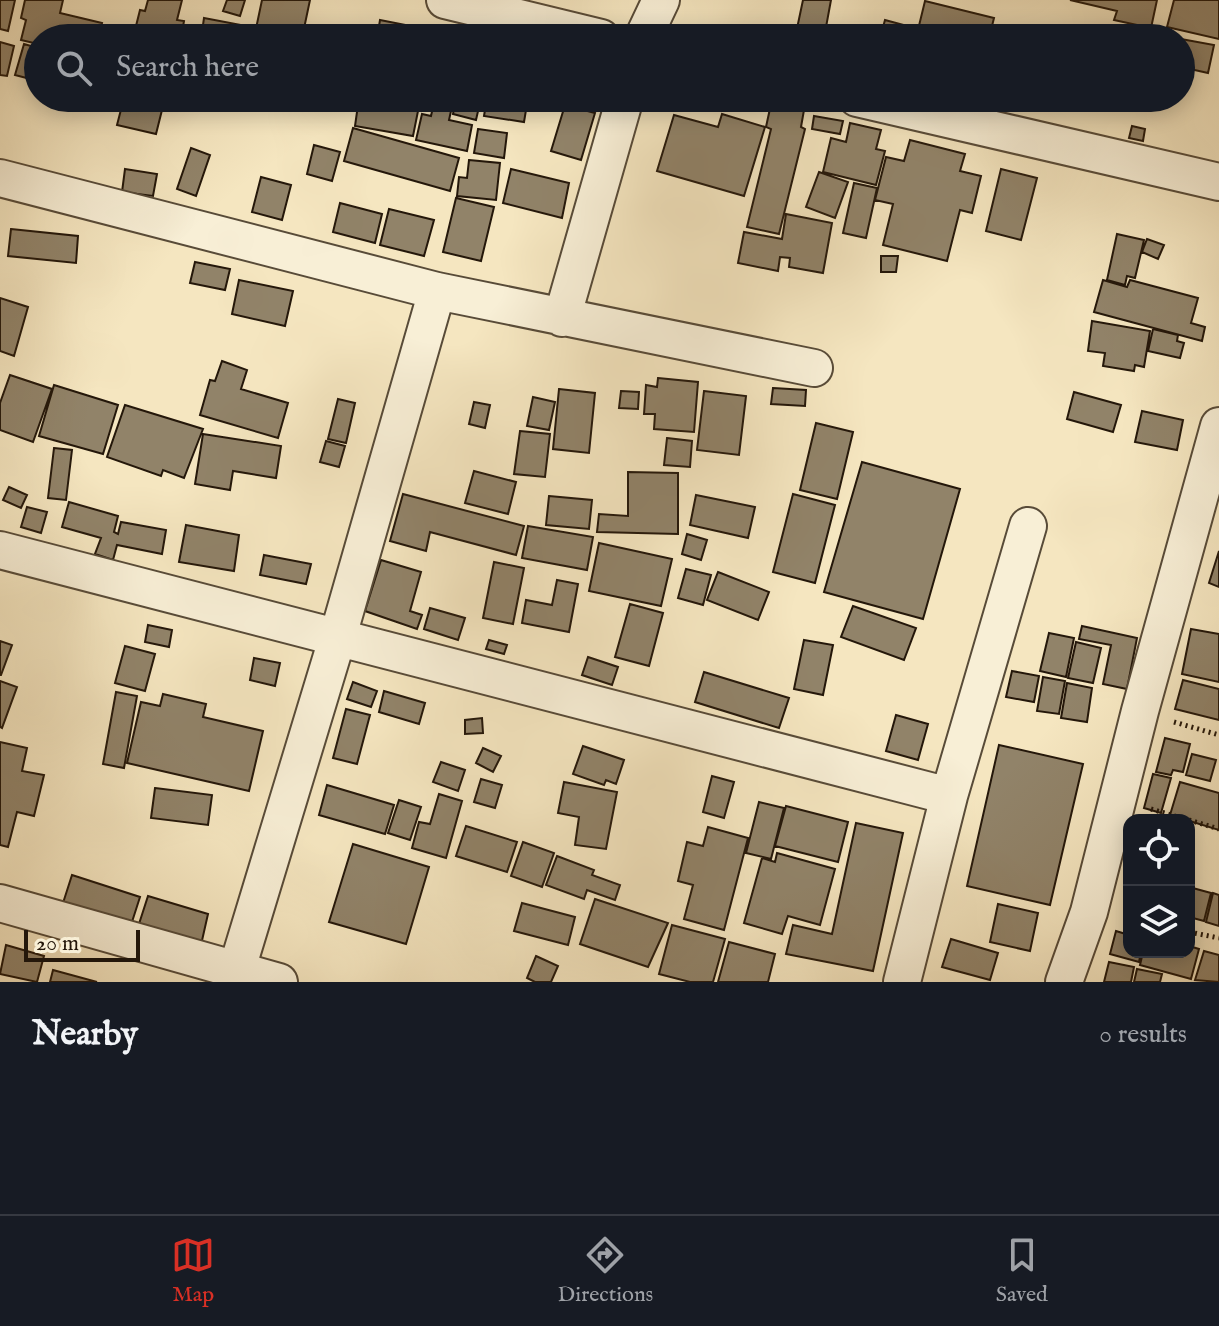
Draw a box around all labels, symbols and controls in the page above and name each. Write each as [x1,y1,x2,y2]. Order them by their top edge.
search box [24,24,1195,112]
icon: search [52,46,96,90]
text: Search here [116,49,259,87]
map controls [1123,814,1195,958]
button: locate [1123,814,1195,886]
button: layers [1123,886,1195,958]
scale bar [24,926,140,962]
text: 20 m [36,930,79,958]
text: Nearby [32,1013,138,1056]
text: 0 results [1099,1018,1187,1051]
tab: Map [171,1233,215,1309]
tab: Directions [558,1233,653,1309]
tab: Saved [996,1233,1048,1309]

